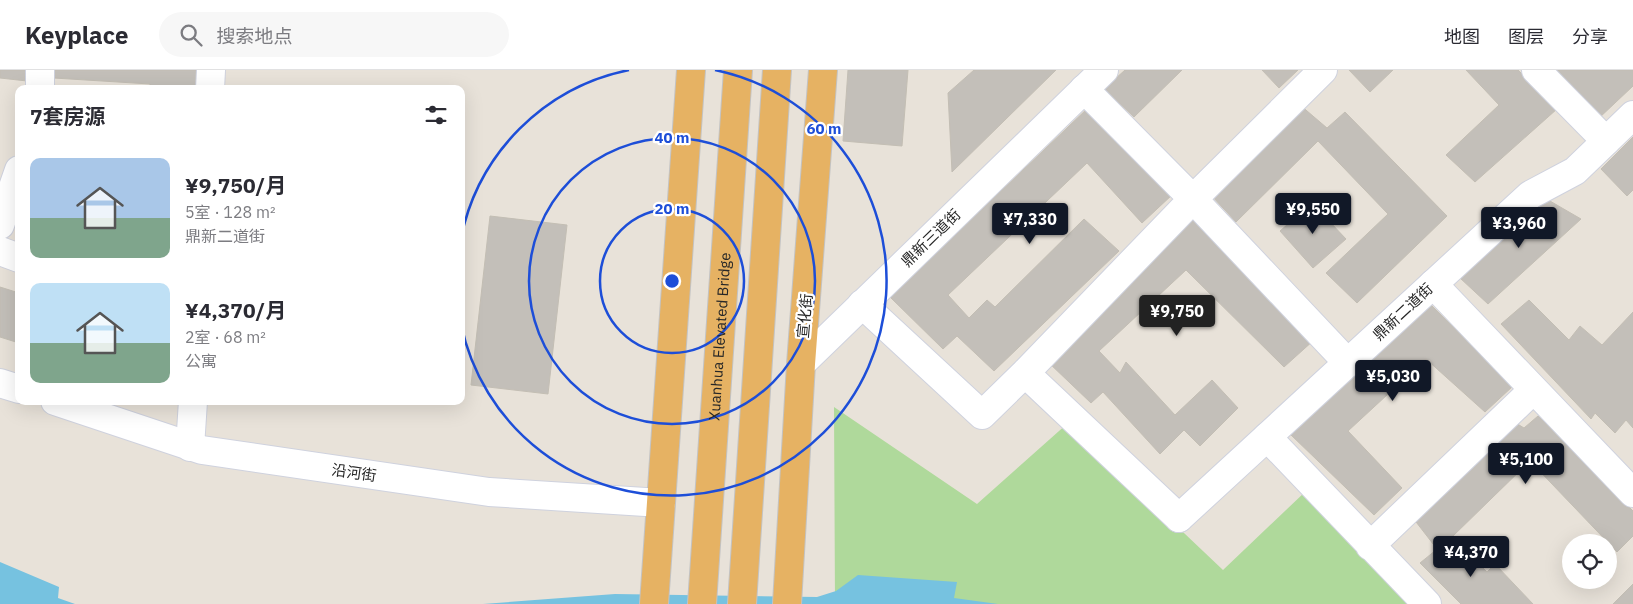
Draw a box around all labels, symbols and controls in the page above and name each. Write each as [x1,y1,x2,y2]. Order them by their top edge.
search box [159,12,509,57]
text: Keyplace [25,19,129,51]
icon: search [177,21,205,49]
text: 搜索地点 [217,24,293,48]
text: 地图 [1444,25,1480,48]
text: 图层 [1508,25,1544,48]
text: 分享 [1572,25,1608,48]
icon: filters [422,101,450,129]
text: 7套房源 [30,102,106,130]
text: 60 m [807,119,841,138]
text: 40 m [655,128,689,147]
text: ¥9,750/月 [185,171,286,199]
icon: home [70,178,130,238]
pin: ¥9,550 [1272,192,1354,235]
text: 20 m [655,199,689,218]
text: ¥9,550 [1286,199,1340,219]
text: 5室 · 128 m² [185,202,275,222]
pin: ¥7,330 [989,202,1071,245]
street label: 鼎新三道街 [897,205,964,271]
pin: ¥3,960 [1478,206,1560,249]
text: ¥7,330 [1003,209,1057,229]
text: ¥3,960 [1492,213,1546,233]
text: 鼎新二道街 [185,226,265,246]
street label: Xuanhua Elevated Bridge [704,252,735,421]
centre of rings [663,272,681,290]
street label: 鼎新二道街 [1369,279,1437,344]
street label: 宣化街 [793,293,816,339]
pin: ¥9,750 [1136,294,1218,337]
text: ¥4,370/月 [185,296,286,324]
text: ¥9,750 [1150,301,1204,321]
icon: home [70,303,130,363]
text: 2室 · 68 m² [185,327,266,347]
text: 公寓 [185,351,217,371]
pin: ¥5,030 [1352,360,1434,402]
text: ¥5,030 [1366,366,1420,386]
pin: ¥5,100 [1485,442,1567,485]
text: ¥5,100 [1499,449,1553,469]
street label: 沿河街 [330,460,378,485]
map controls [1562,534,1617,589]
button: locate [1562,534,1617,589]
pin: ¥4,370 [1430,536,1512,578]
text: ¥4,370 [1444,542,1498,562]

